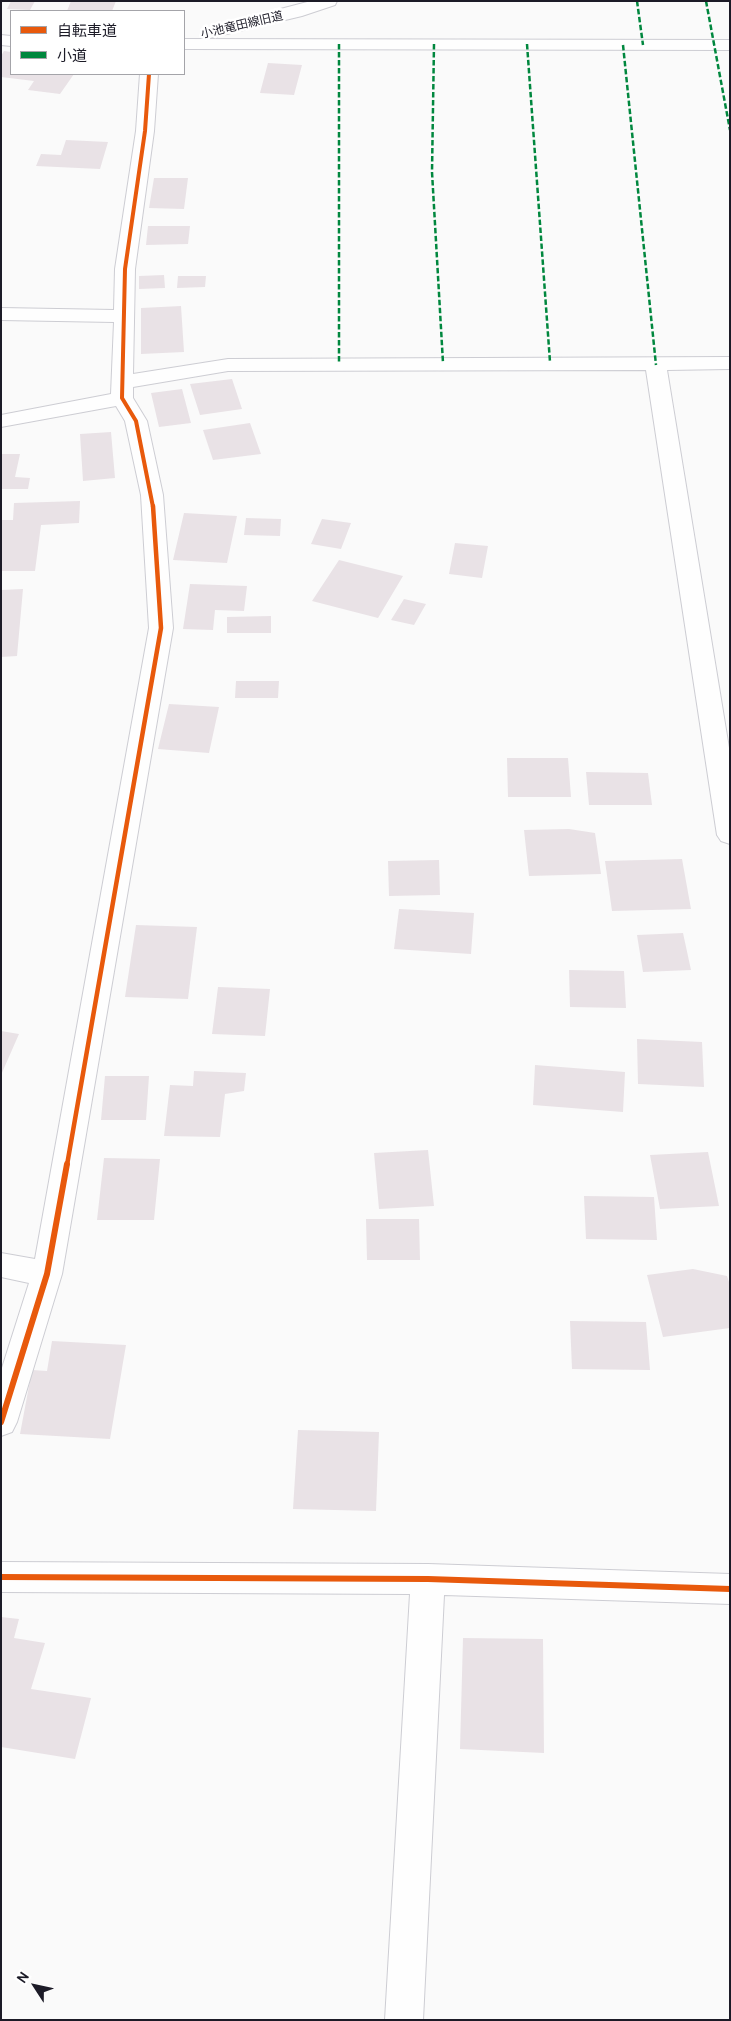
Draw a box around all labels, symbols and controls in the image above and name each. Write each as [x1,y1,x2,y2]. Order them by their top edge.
street label: 小池竜田線旧道 [199,9,285,41]
legend [10,10,185,75]
text: 自転車道 [57,22,117,40]
text: 小道 [57,47,87,65]
north arrow [10,1961,60,2011]
text: N [12,1968,33,1987]

